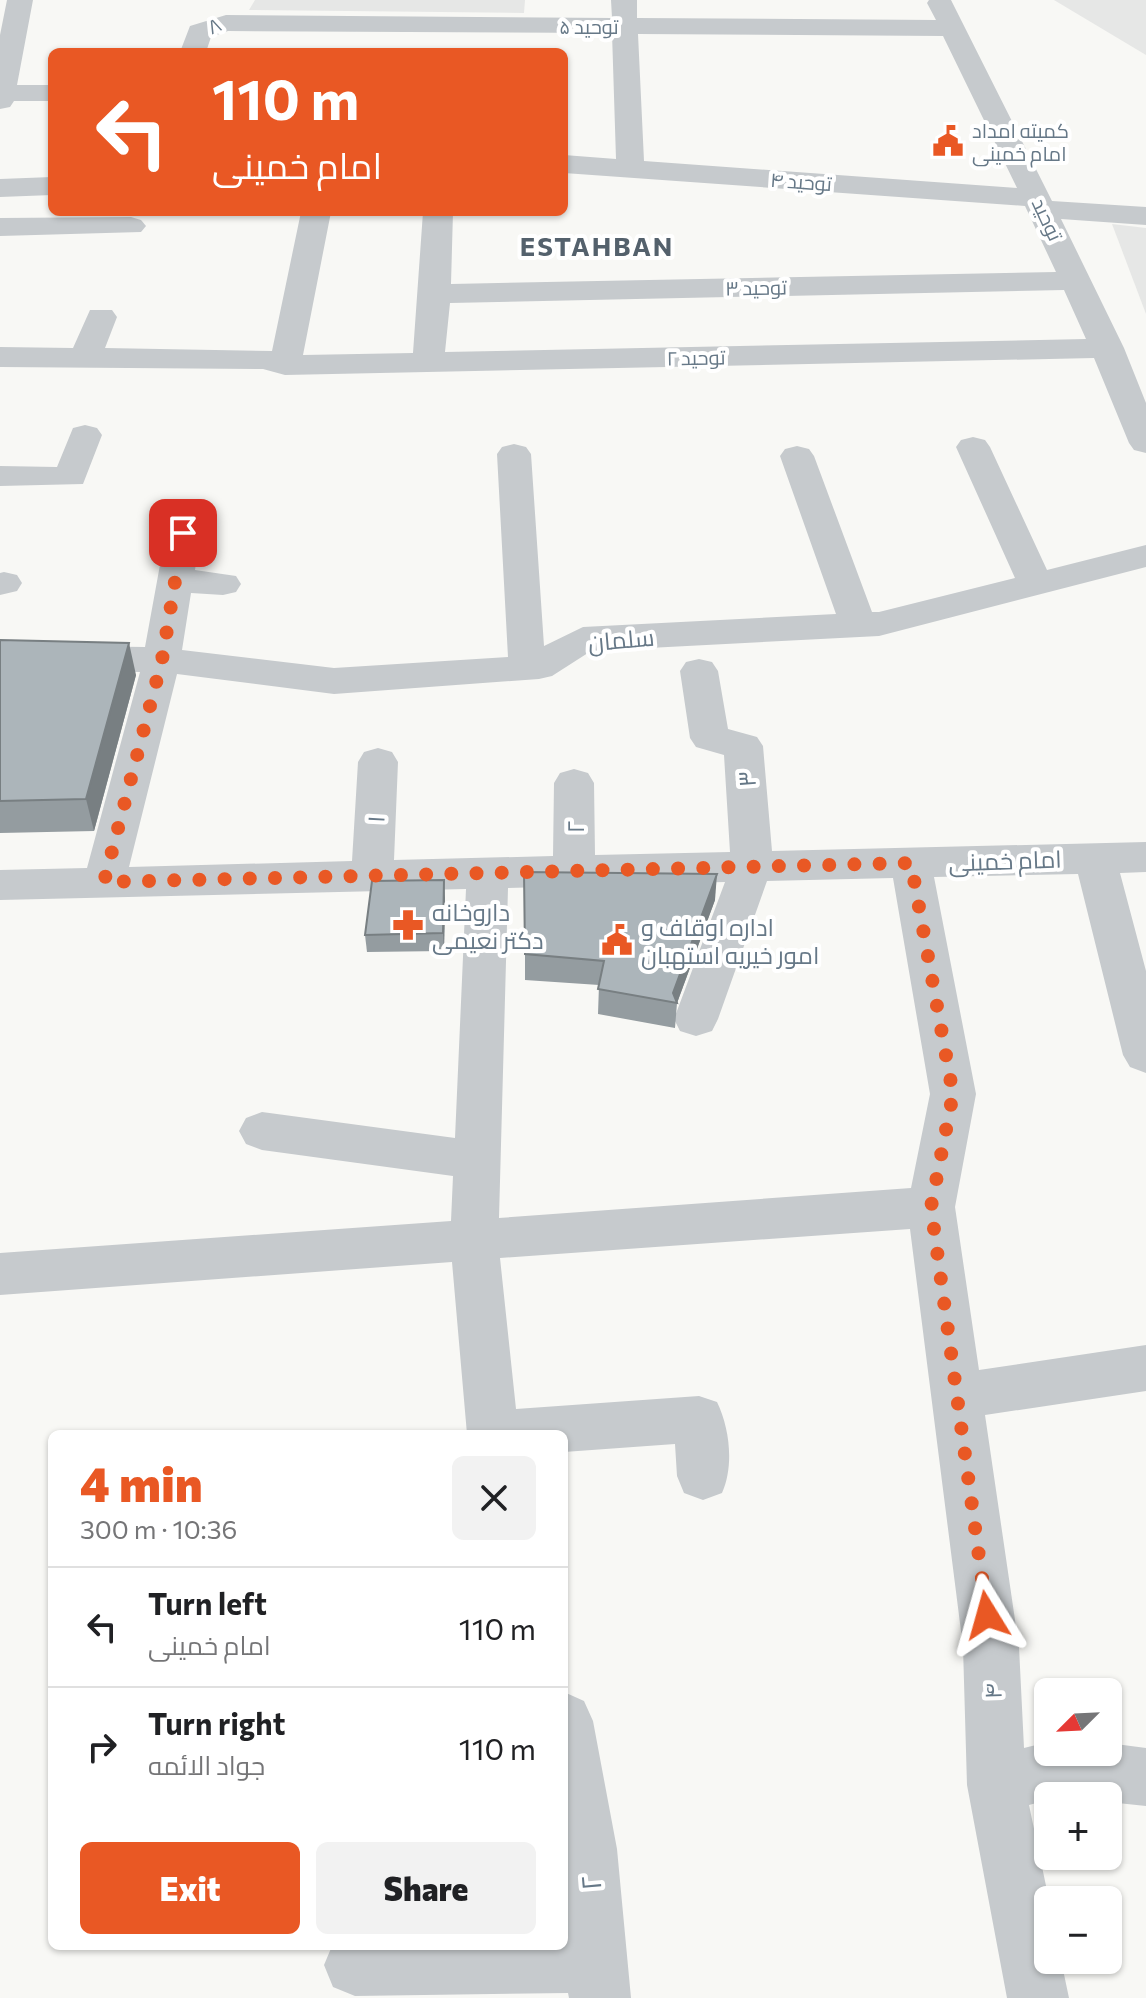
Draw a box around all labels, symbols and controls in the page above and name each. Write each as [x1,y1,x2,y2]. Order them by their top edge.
street label: ۸ [203,11,225,39]
street label: توحید ۵ [559,14,619,39]
text: 110 m [212,63,359,132]
icon: left [80,80,184,184]
place label: کمیته امداد امام خمینی [972,118,1069,168]
public building icon: کمیته امداد امام خمینی [931,124,965,158]
text: امام خمینی [212,142,382,186]
street label: توحید ۴ [769,167,833,196]
street label: توحید [1027,194,1069,245]
district label: ESTAHBAN [520,230,674,261]
street label: توحید ۳ [725,274,788,301]
street label: توحید ۲ [666,344,726,371]
pin [149,499,217,567]
icon: arrive [161,511,205,555]
street label: سلمان [587,622,655,657]
street label: ۳ [731,770,761,788]
street label: ۱ [360,815,390,823]
street label: ۲ [560,821,589,833]
street label: امام خمینی [948,844,1062,879]
place label: داروخانه دکتر نعیمی [432,897,544,955]
pharmacy icon: داروخانه دکتر نعیمی [391,908,425,942]
place label: اداره اوقاف و امور خیریه استهبان [641,912,819,970]
public building icon: اداره اوقاف و امور خیریه استهبان [600,923,634,957]
text: 4 min [80,1453,203,1512]
button: close [452,1456,536,1540]
text: 300 m · 10:36 [80,1513,237,1544]
position arrow [945,1573,1029,1657]
text: Turn left [148,1584,267,1621]
icon: left [80,1605,124,1649]
text: 110 m [459,1609,536,1646]
text: امام خمینی [148,1629,271,1660]
north arrow [1034,1678,1122,1766]
map controls [1034,1678,1122,1974]
street label: ۴ [977,1683,1007,1699]
text: Turn right [148,1704,285,1741]
icon: right [80,1725,124,1769]
text: 110 m [459,1729,536,1766]
text: جواد الائمه [148,1749,265,1780]
button: + [1034,1782,1122,1870]
button: Exit [80,1842,300,1934]
button: Share [316,1842,536,1934]
street label: ۲ [572,1874,608,1892]
button: − [1034,1886,1122,1974]

